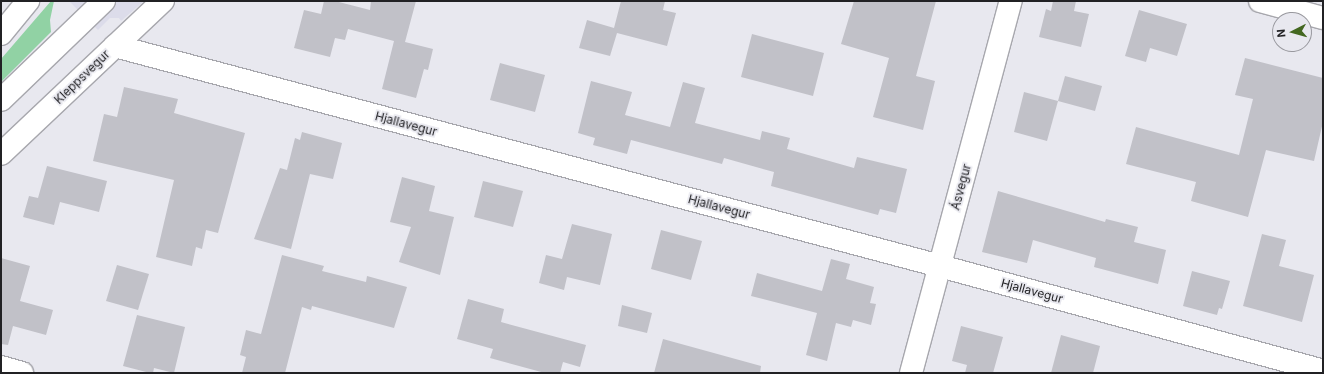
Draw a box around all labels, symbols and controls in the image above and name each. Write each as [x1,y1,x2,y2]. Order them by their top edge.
north arrow [1272,12,1312,52]
text: N [1274,28,1288,38]
street label: Kleppsvegur [51,47,113,107]
street label: Hjallavegur [374,109,438,139]
street label: Ásvegur [948,162,974,212]
street label: Hjallavegur [687,192,751,222]
street label: Hjallavegur [1000,276,1064,306]

